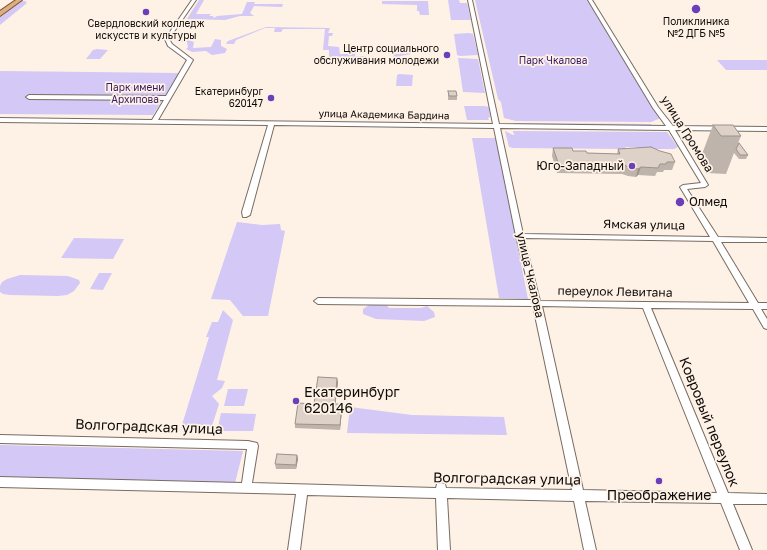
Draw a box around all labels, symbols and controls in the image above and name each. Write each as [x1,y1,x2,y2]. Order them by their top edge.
marker: Поликлиника №2 ДГБ №5 [690,3,702,15]
marker: Свердловский колледж искусств и культуры [141,7,151,17]
place label: Поликлиника №2 ДГБ №5 [663,16,729,40]
place label: Свердловский колледж искусств и культуры [88,18,204,42]
place label: Центр социального обслуживания молодежи [314,43,439,66]
marker: Центр социального обслуживания молодежи [442,50,452,60]
park label: Парк Чкалова [519,55,587,67]
park label: Парк имени Архипова [106,82,164,106]
place label: Екатеринбург 620147 [195,86,263,110]
marker: Екатеринбург 620147 [266,93,276,103]
street label: улица Громова [658,93,716,175]
street label: улица Академика Бардина [318,108,450,122]
place label: Юго-Западный [536,159,624,173]
marker: Юго-Западный [627,161,637,171]
place label: Олмед [689,195,727,209]
marker: Олмед [674,196,686,208]
street label: Ямская улица [603,217,685,233]
street label: улица Чкалова [513,231,547,319]
street label: переулок Левитана [557,284,673,300]
street label: Ковровый переулок [675,355,743,489]
place label: Екатеринбург 620146 [304,385,400,418]
marker: Екатеринбург 620146 [291,396,301,406]
street label: Волгоградская улица [75,416,223,438]
street label: Волгоградская улица [433,469,581,489]
marker: Преображение [654,476,664,486]
place label: Преображение [607,488,711,504]

